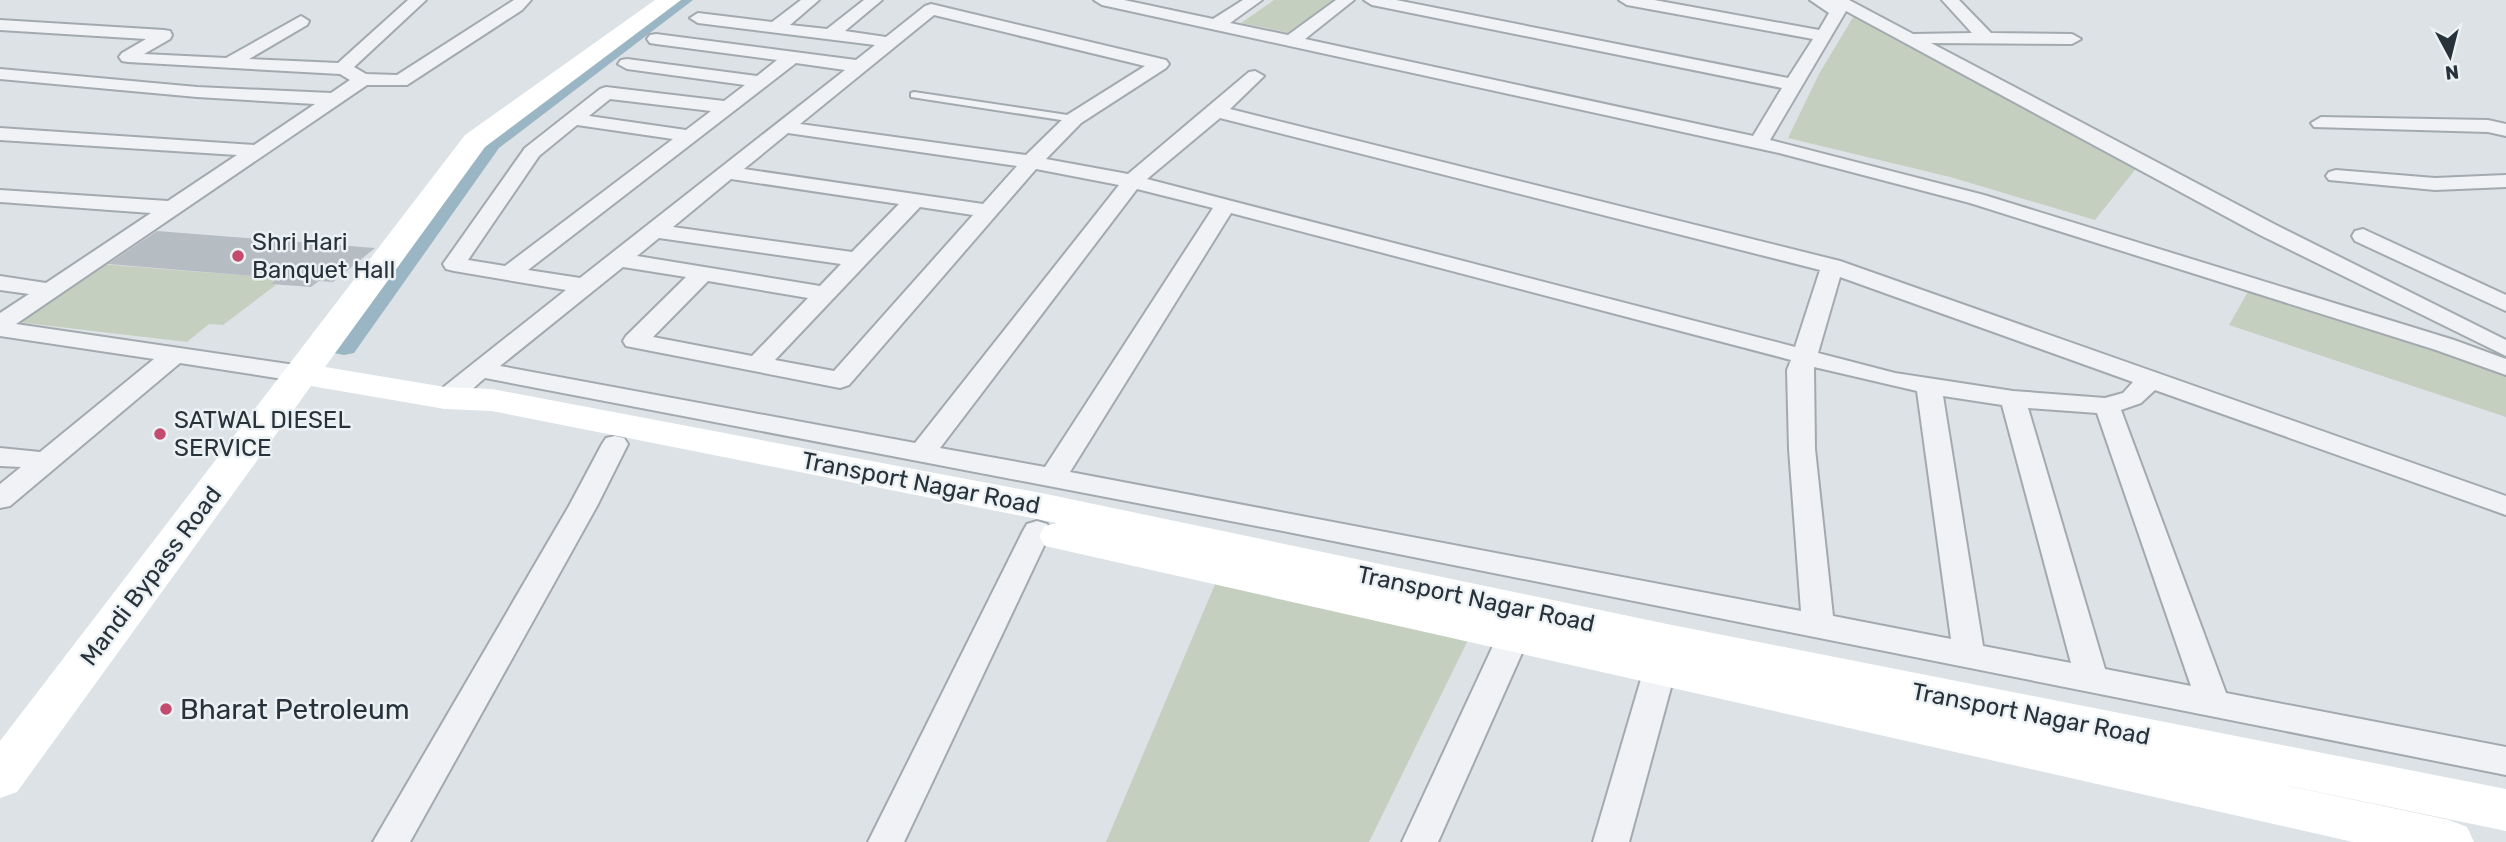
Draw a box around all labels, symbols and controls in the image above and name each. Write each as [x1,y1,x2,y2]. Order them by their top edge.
north arrow [2415,21,2485,91]
text: N [2444,60,2460,85]
place label: Shri Hari Banquet Hall [252,228,395,284]
marker: Shri Hari Banquet Hall [230,248,246,264]
place label: SATWAL DIESEL SERVICE [174,406,351,462]
marker: SATWAL DIESEL SERVICE [152,426,168,442]
street label: Transport Nagar Road [799,446,1043,520]
street label: Mandi Bypass Road [75,481,227,671]
street label: Transport Nagar Road [1355,560,1597,638]
street label: Transport Nagar Road [1909,677,2153,751]
place label: Bharat Petroleum [180,693,410,726]
marker: Bharat Petroleum [158,701,174,717]

